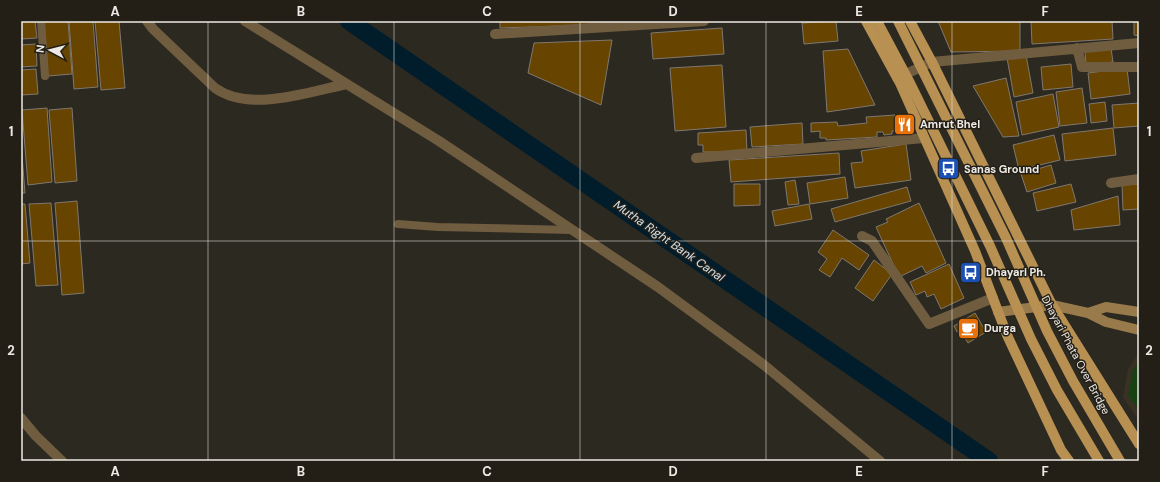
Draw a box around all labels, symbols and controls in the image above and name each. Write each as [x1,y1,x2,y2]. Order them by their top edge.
text: A [110,3,120,20]
text: B [297,3,305,20]
text: C [482,3,492,20]
text: D [668,3,678,20]
text: E [855,3,863,20]
text: F [1041,3,1049,20]
north arrow [30,30,70,70]
text: N [33,44,48,54]
restaurant icon: Amrut Bhel [892,111,918,137]
place label: Amrut Bhel [920,117,980,131]
text: 1 [9,123,13,140]
text: 1 [1147,123,1151,140]
bus stop icon: Sanas Ground [936,156,962,182]
place label: Sanas Ground [964,162,1039,176]
water label: Mutha Right Bank Canal [610,197,728,286]
bus stop icon: Dhayari Ph. [957,259,983,285]
place label: Dhayari Ph. [986,265,1046,279]
street label: Dhayari Phata Over Bridge [1039,293,1113,417]
cafe icon: Durga [956,315,982,341]
place label: Durga [984,321,1016,335]
text: 2 [7,342,15,359]
text: 2 [1145,342,1153,359]
text: A [110,463,120,480]
text: B [297,463,305,480]
text: C [482,463,492,480]
text: D [668,463,678,480]
text: E [855,463,863,480]
text: F [1041,463,1049,480]

